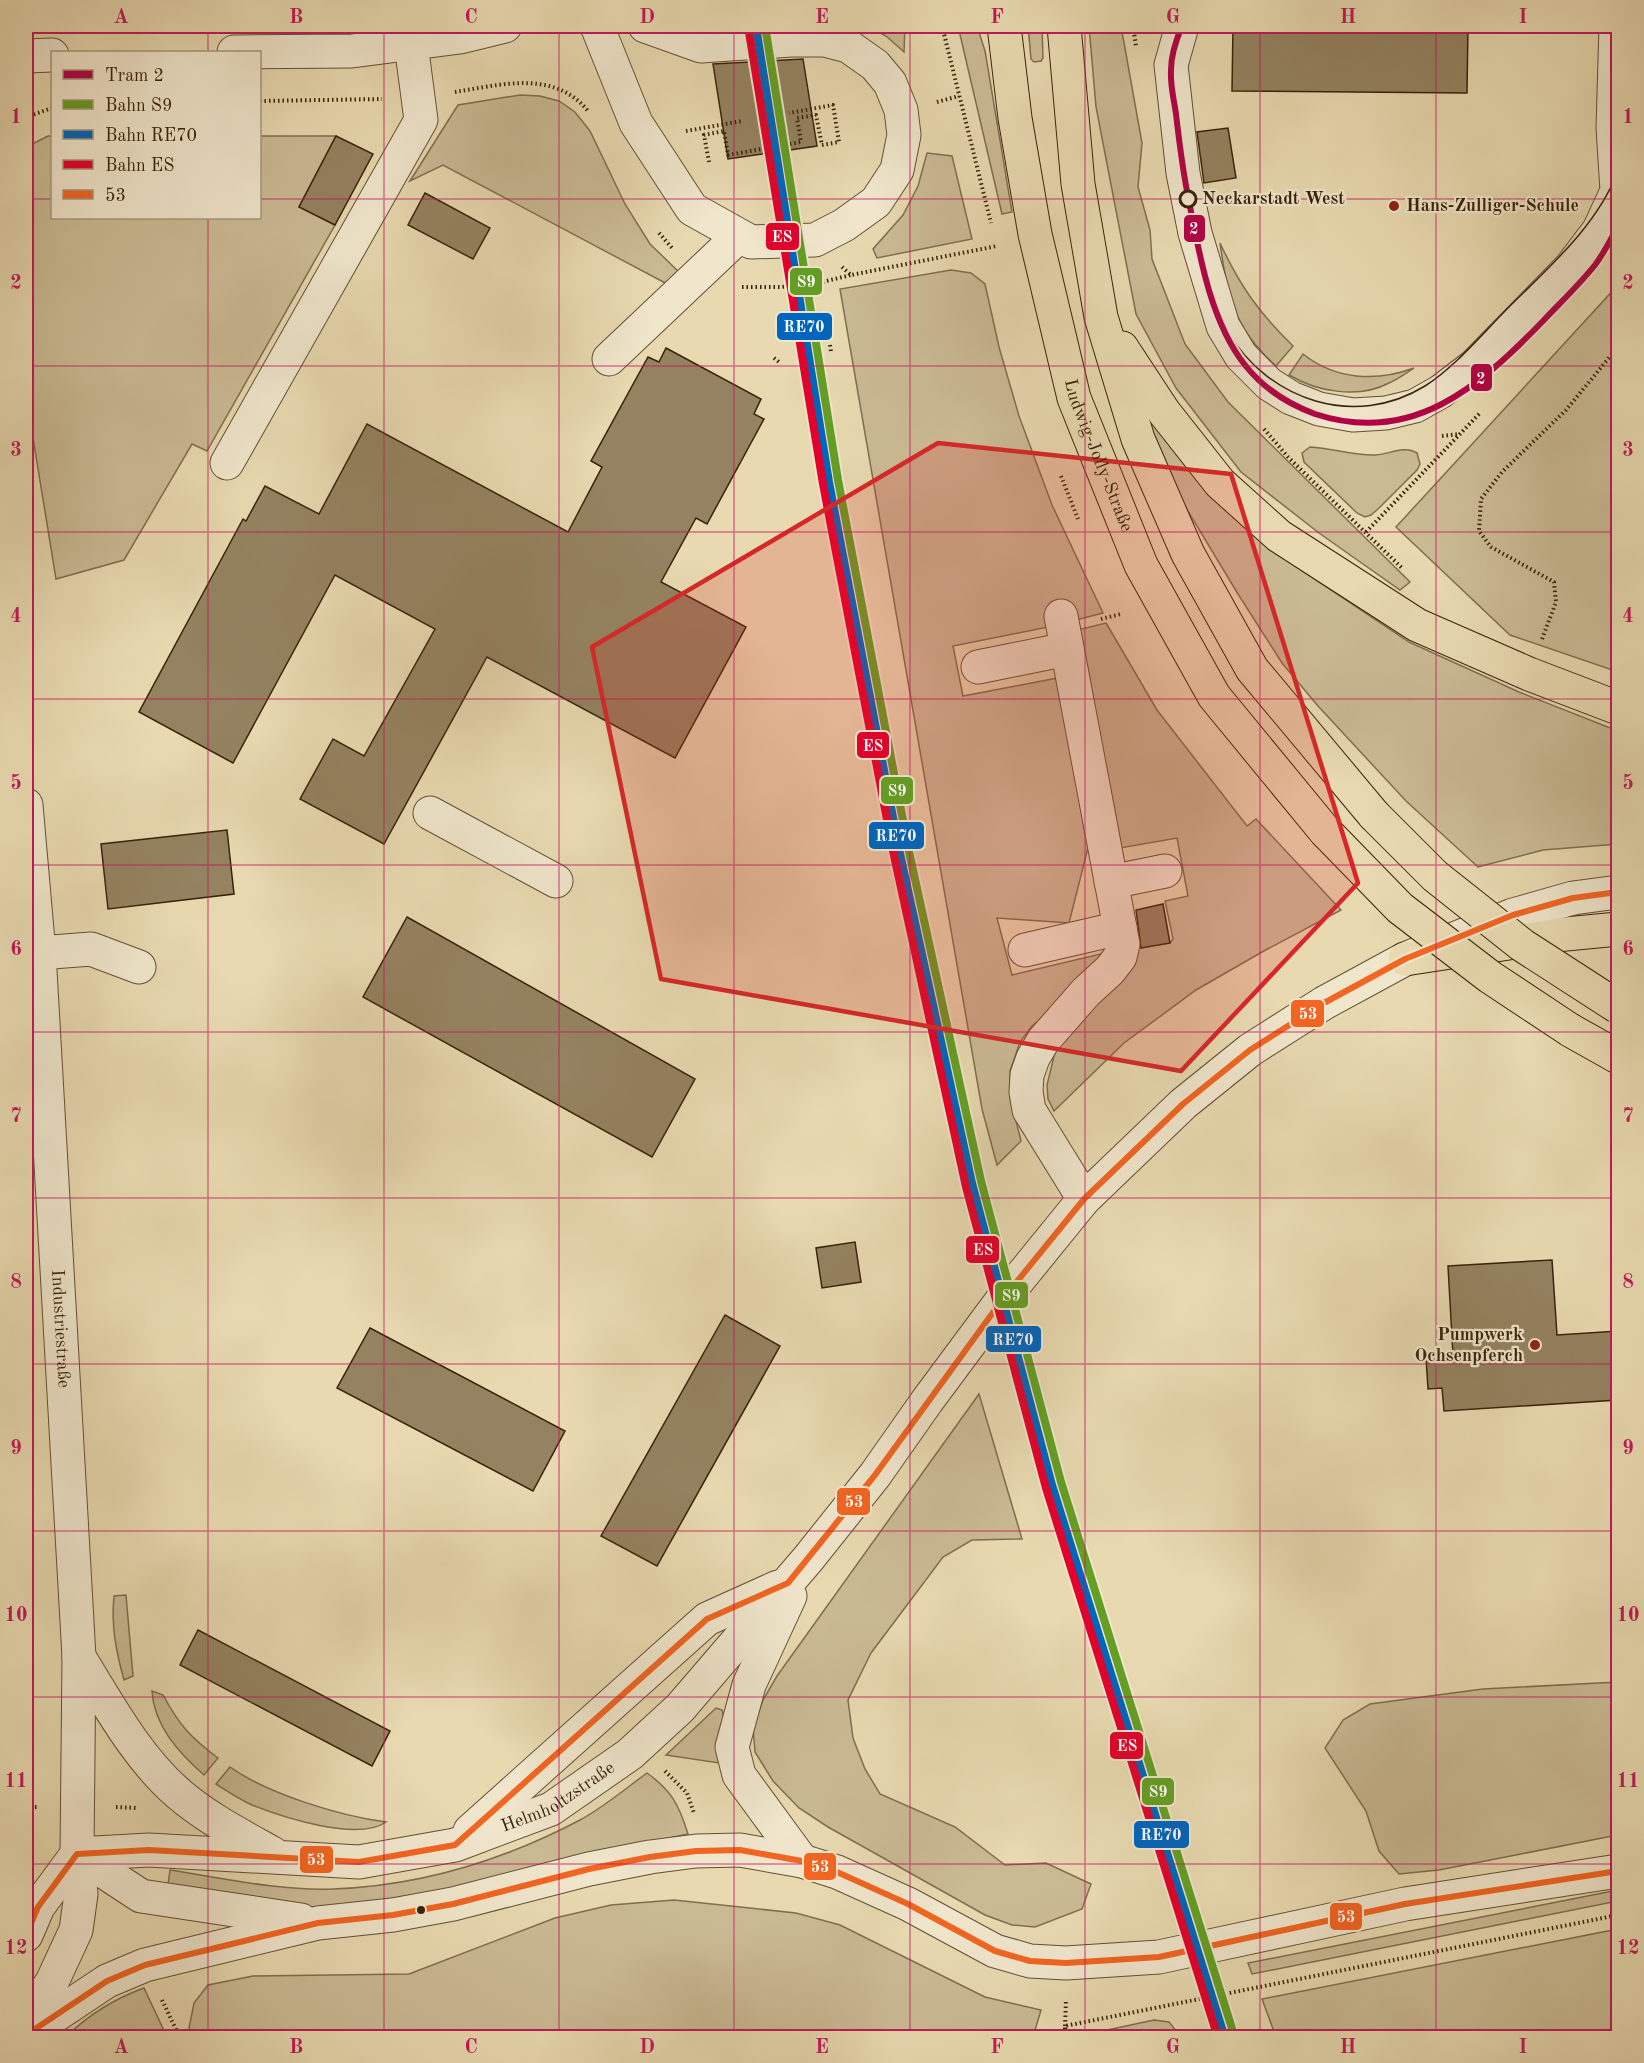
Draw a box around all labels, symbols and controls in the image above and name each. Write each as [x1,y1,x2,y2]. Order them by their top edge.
text: A [113,8,129,28]
text: B [289,8,303,28]
text: C [464,8,478,28]
text: D [639,8,655,28]
text: E [815,8,829,28]
text: F [990,8,1004,28]
text: G [1166,8,1180,28]
text: H [1340,8,1356,28]
text: I [1519,8,1527,28]
legend [51,51,261,219]
text: Tram 2 [105,67,164,85]
text: Bahn S9 [105,97,172,115]
text: 1 [10,108,22,128]
text: 1 [1622,108,1634,128]
text: Bahn RE70 [105,127,197,145]
text: Bahn ES [105,157,174,175]
text: 53 [105,187,126,205]
marker: Neckarstadt West [1179,190,1197,208]
place label: Neckarstadt West [1202,190,1345,208]
place label: Hans-Zulliger-Schule [1406,197,1579,215]
marker: Hans-Zulliger-Schule [1387,199,1401,213]
line badge: 2 [1183,214,1206,243]
line badge: ES [765,222,800,251]
text: 2 [1189,222,1199,238]
text: ES [772,230,793,246]
line badge: S9 [789,267,823,296]
text: 2 [10,274,22,294]
text: 2 [1622,274,1634,294]
text: S9 [796,275,816,291]
line badge: RE70 [776,312,833,341]
text: RE70 [783,320,825,336]
line badge: 2 [1470,363,1493,392]
text: 2 [1476,372,1486,388]
street label: Ludwig-Jolly-Straße [1061,377,1136,534]
text: 3 [10,441,22,461]
text: 3 [1622,441,1634,461]
text: 4 [10,607,22,627]
text: 4 [1622,607,1634,627]
line badge: ES [856,731,890,759]
text: ES [863,739,884,755]
text: 5 [10,773,22,794]
text: 5 [1622,773,1634,794]
line badge: S9 [880,776,914,805]
text: S9 [887,784,907,800]
line badge: RE70 [868,821,925,850]
text: RE70 [875,829,917,845]
text: 6 [10,940,22,960]
text: 6 [1622,940,1634,960]
line badge: 53 [1290,999,1325,1028]
text: 53 [1299,1007,1317,1023]
text: 7 [10,1107,22,1127]
text: 7 [1622,1107,1634,1127]
line badge: ES [965,1235,1000,1264]
text: ES [973,1243,994,1259]
street label: Industriestraße [48,1269,73,1389]
text: 8 [10,1273,22,1293]
text: 8 [1622,1273,1634,1293]
line badge: S9 [994,1281,1029,1309]
text: S9 [1001,1289,1021,1305]
line badge: RE70 [985,1325,1042,1353]
place label: Pumpwerk Ochsenpferch [1415,1326,1523,1365]
text: RE70 [992,1333,1034,1349]
marker: Pumpwerk Ochsenpferch [1528,1338,1542,1352]
text: 9 [10,1439,22,1459]
text: 9 [1622,1439,1634,1459]
line badge: 53 [836,1487,871,1516]
text: 53 [845,1495,863,1511]
text: 10 [4,1606,28,1626]
text: 10 [1616,1606,1640,1626]
line badge: ES [1109,1731,1144,1760]
text: ES [1117,1739,1138,1755]
street label: Helmholtzstraße [499,1759,618,1836]
text: 11 [4,1772,28,1792]
text: 11 [1616,1772,1640,1792]
line badge: S9 [1141,1777,1175,1806]
text: S9 [1148,1785,1168,1801]
line badge: RE70 [1133,1820,1190,1849]
text: RE70 [1140,1828,1182,1844]
line badge: 53 [299,1845,334,1874]
line badge: 53 [803,1852,837,1881]
text: 53 [307,1853,325,1869]
text: 53 [811,1860,829,1876]
line badge: 53 [1329,1902,1363,1931]
unlabelled marker [415,1904,427,1916]
text: 53 [1337,1910,1355,1926]
text: 12 [4,1939,28,1959]
text: 12 [1616,1939,1640,1959]
text: A [113,2038,129,2058]
text: B [289,2038,303,2058]
text: C [464,2038,478,2058]
text: D [639,2038,655,2058]
text: E [815,2038,829,2058]
text: F [990,2038,1004,2058]
text: G [1166,2038,1180,2058]
text: H [1340,2038,1356,2058]
text: I [1519,2038,1527,2058]

